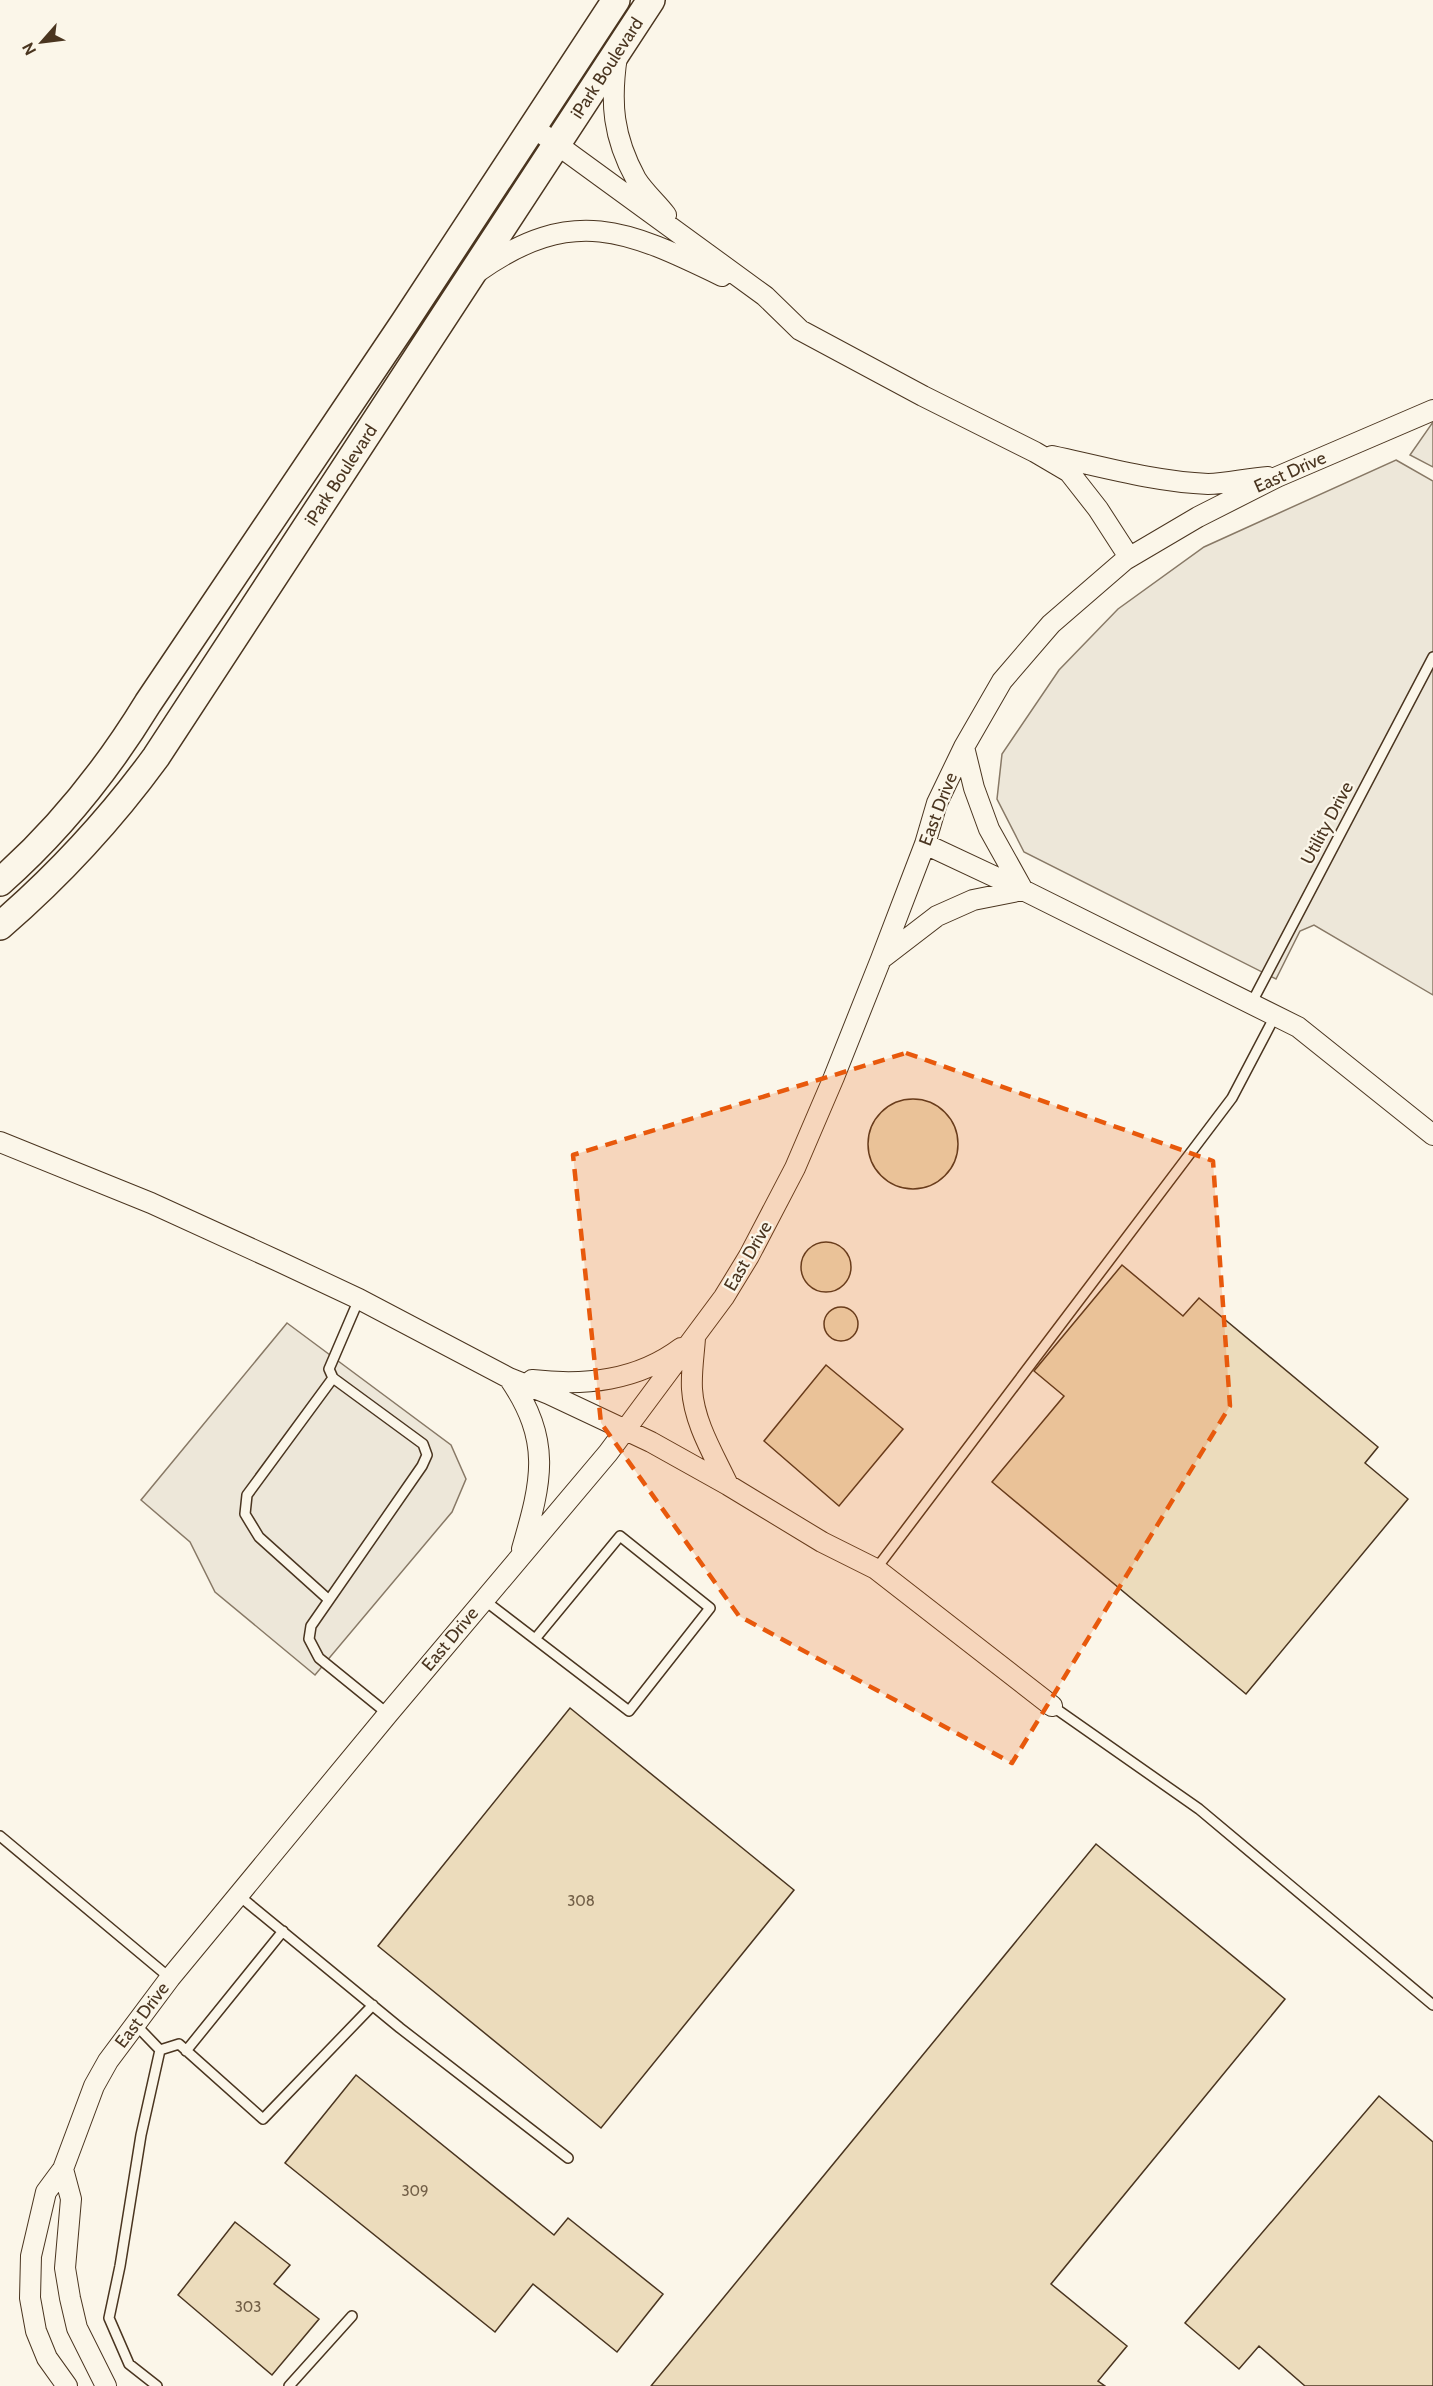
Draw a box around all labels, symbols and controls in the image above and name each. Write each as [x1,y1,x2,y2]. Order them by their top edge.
north arrow [12,12,72,72]
street label: iPark Boulevard [566,13,648,123]
text: N [18,39,40,58]
street label: iPark Boulevard [300,420,382,530]
street label: East Drive [1251,446,1329,498]
street label: East Drive [914,769,962,849]
street label: Utility Drive [1296,778,1358,868]
street label: East Drive [719,1217,777,1295]
street label: East Drive [417,1603,483,1675]
house number: 308 [567,1892,595,1910]
street label: East Drive [110,1978,174,2052]
house number: 309 [401,2182,429,2200]
house number: 303 [235,2298,261,2316]

